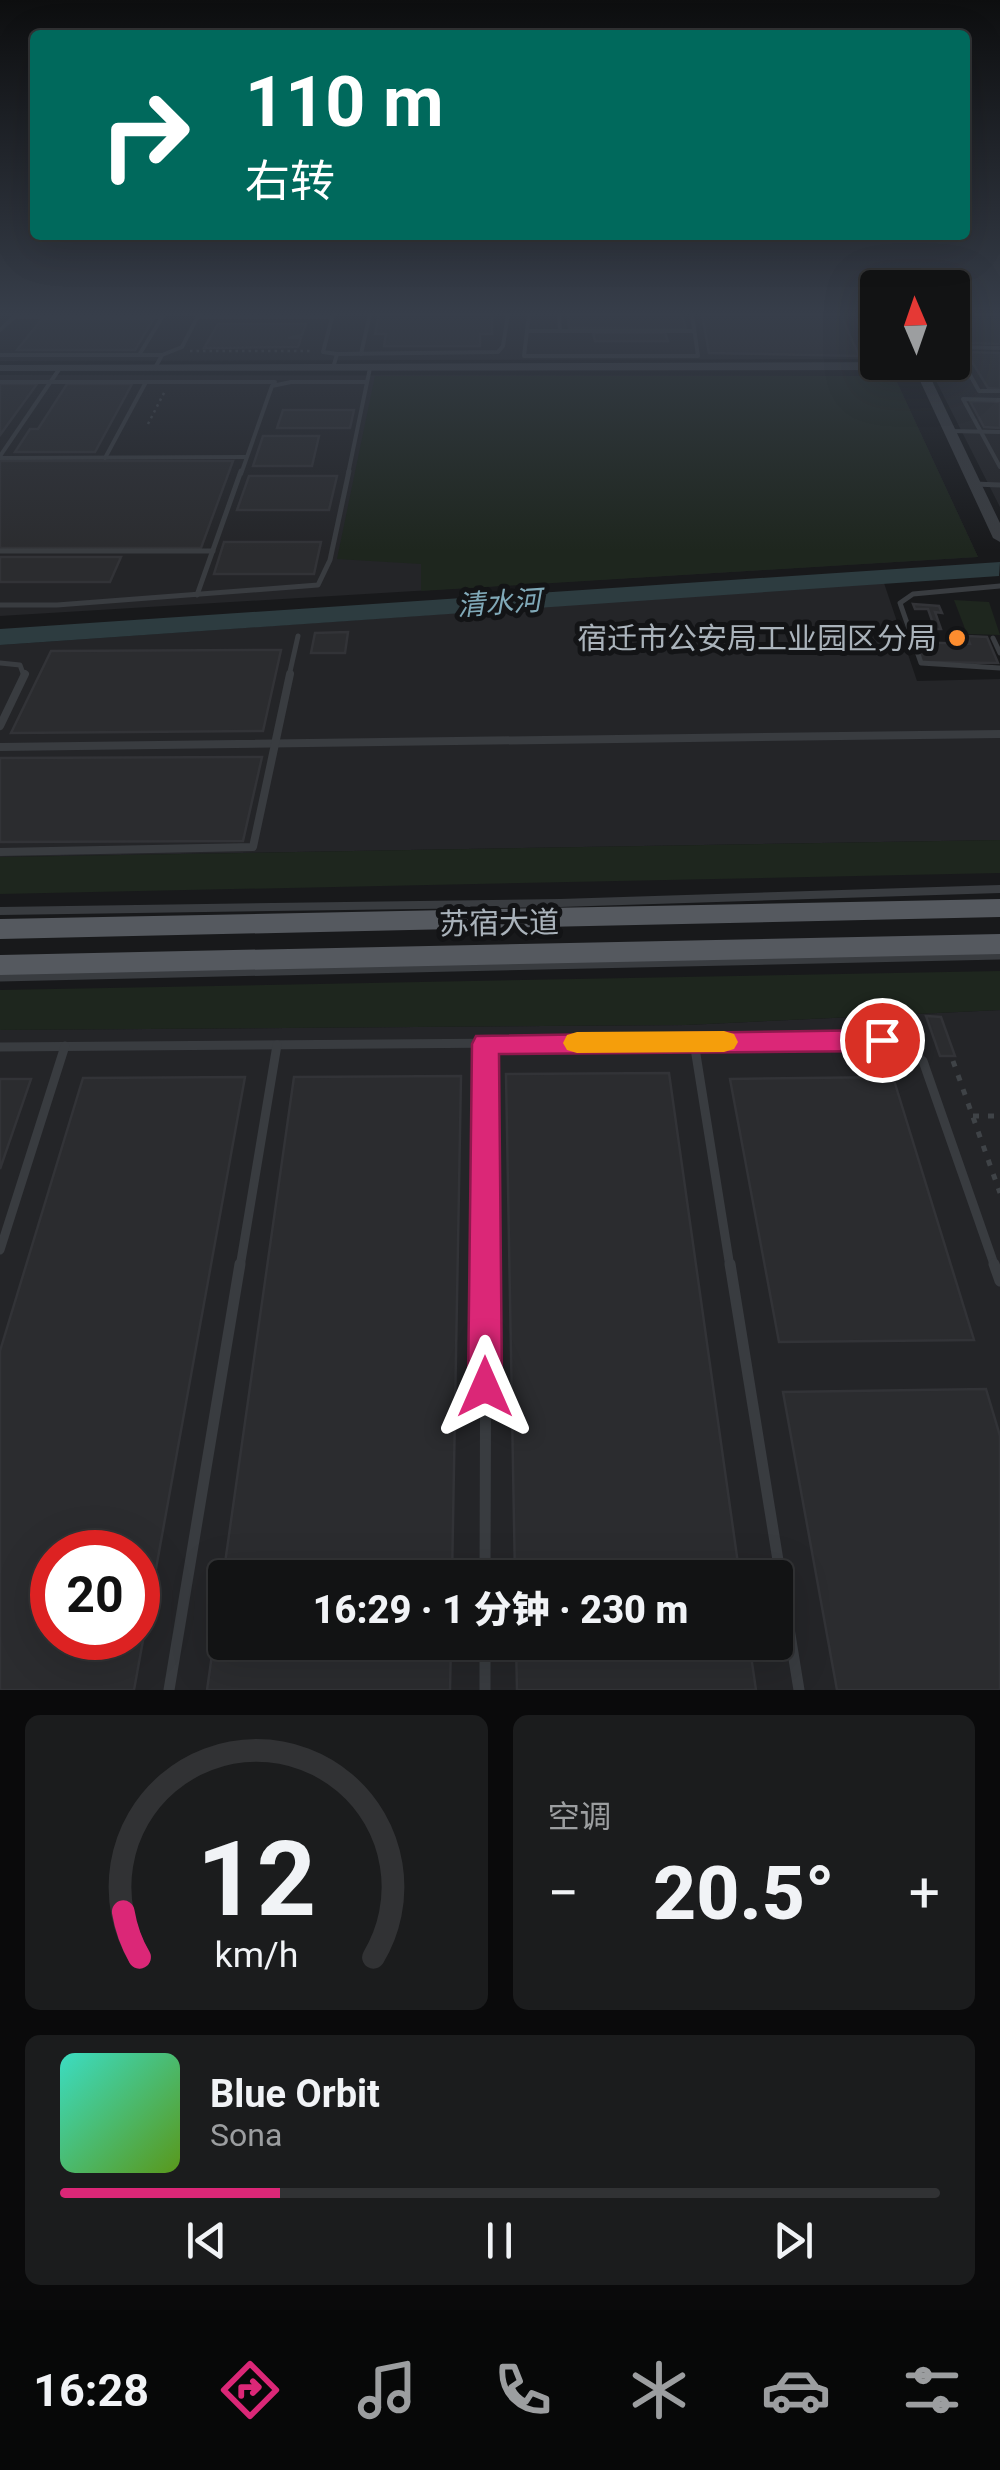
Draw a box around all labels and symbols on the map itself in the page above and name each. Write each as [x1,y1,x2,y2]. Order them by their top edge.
north arrow [860,270,970,380]
water label: 清水河 [456,583,547,622]
place label: 宿迁市公安局工业园区分局 [577,621,937,656]
marker: 宿迁市公安局工业园区分局 [946,627,968,649]
street label: 苏宿大道 [439,904,559,942]
pin [840,998,925,1083]
position arrow [433,1335,537,1439]
speed limit sign: 20 [30,1530,160,1660]

